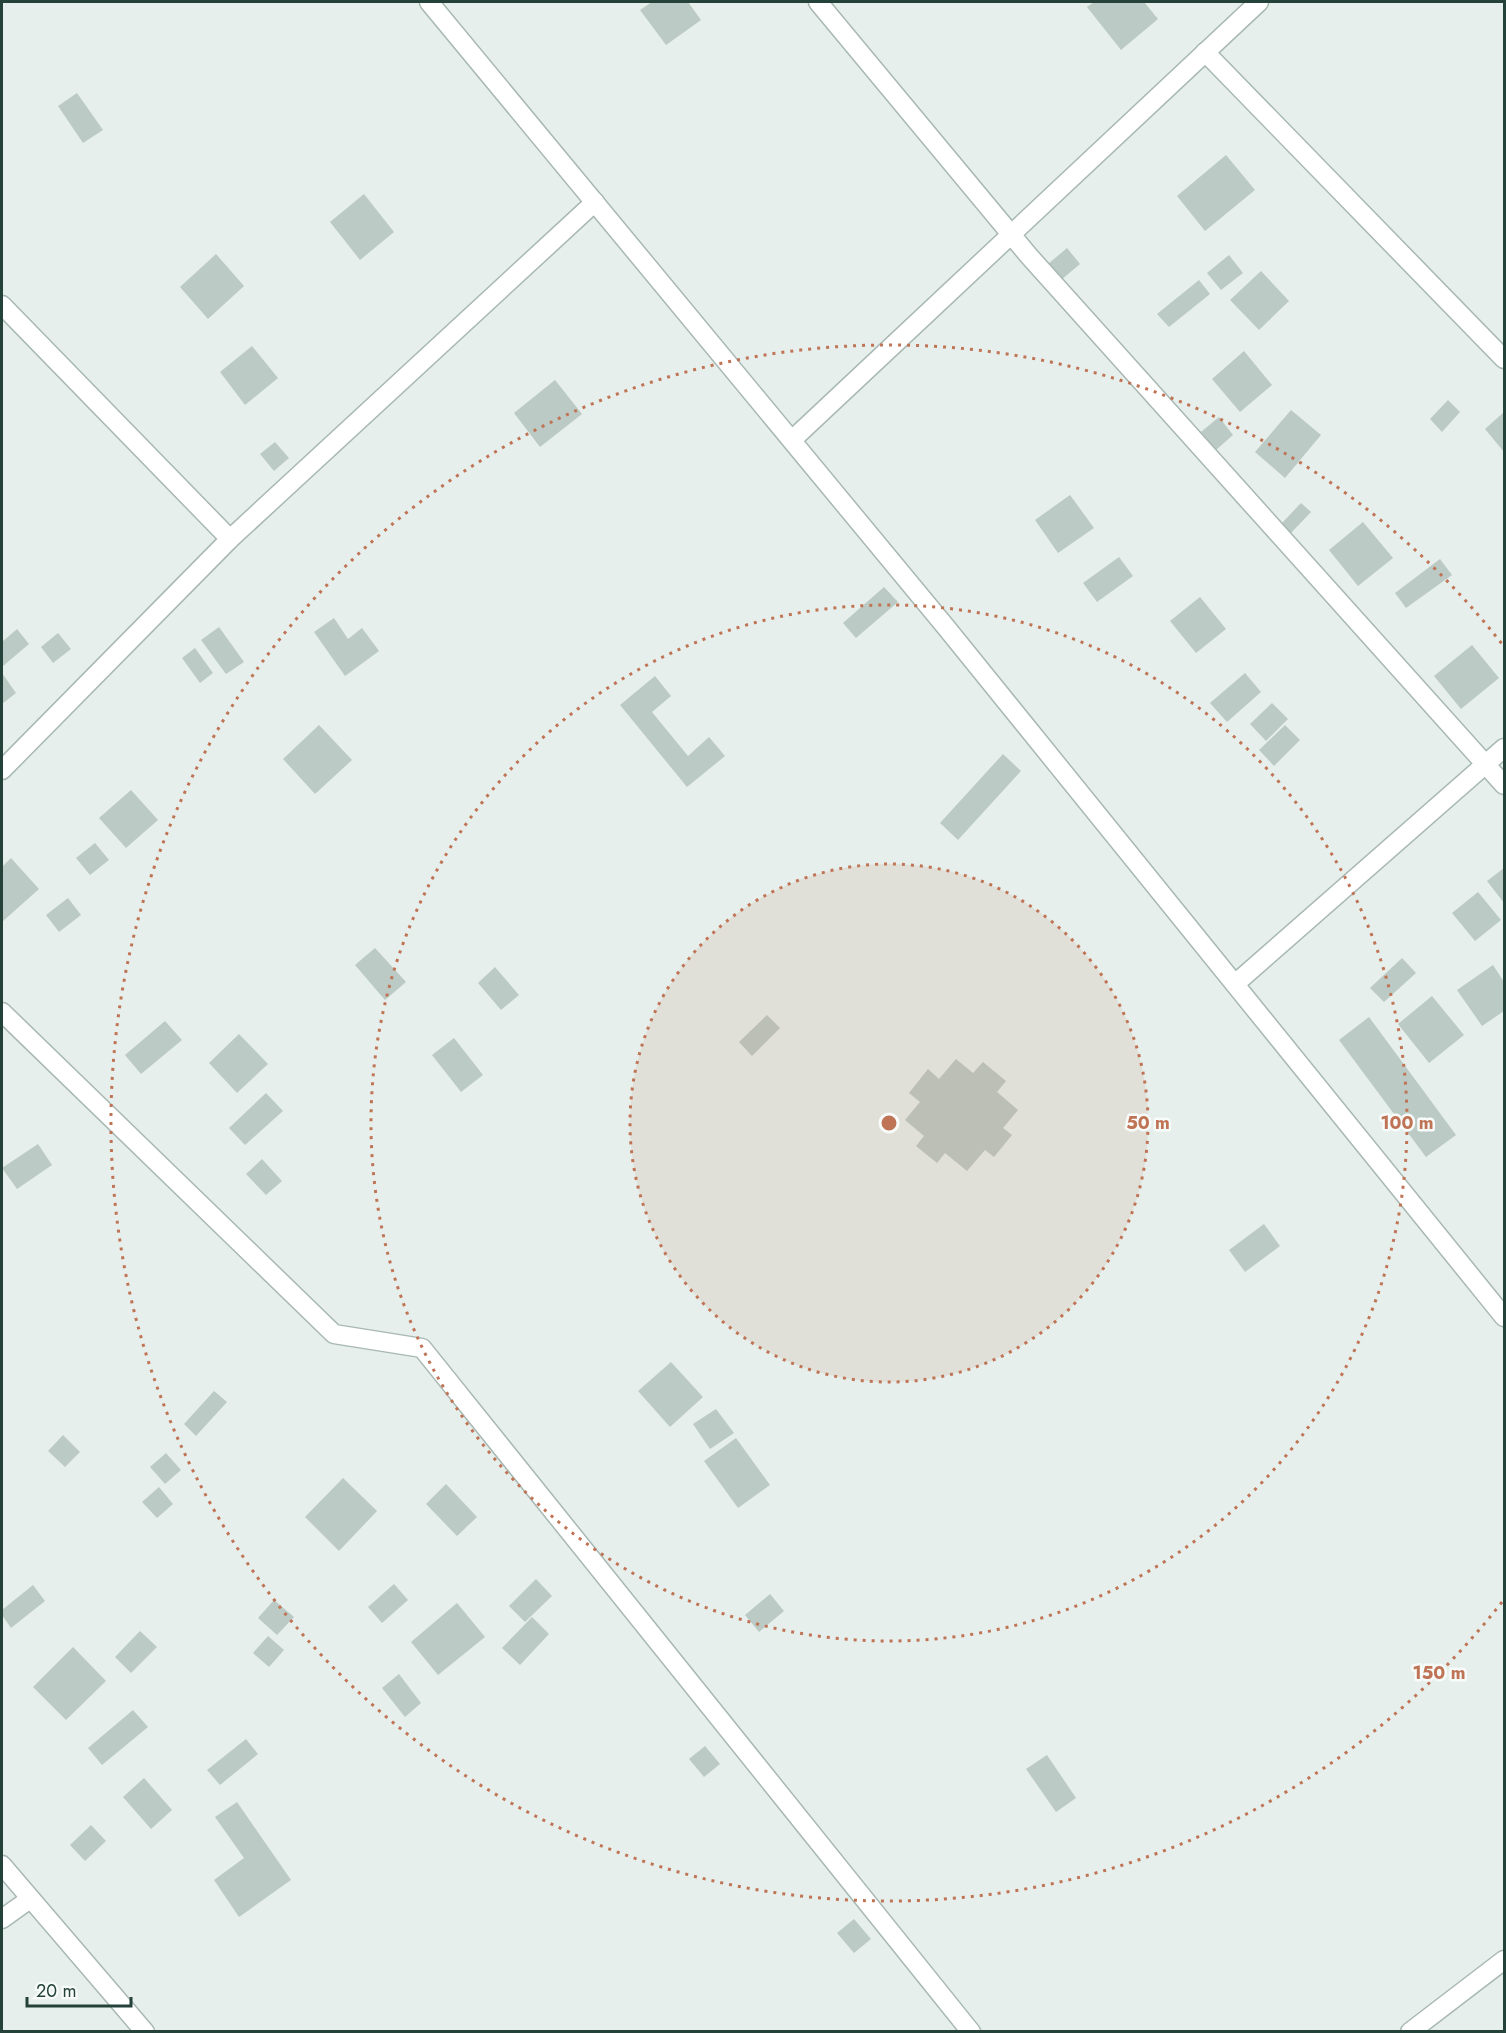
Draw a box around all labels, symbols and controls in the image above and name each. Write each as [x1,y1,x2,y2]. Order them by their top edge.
text: 50 m [1126,1110,1170,1136]
text: 100 m [1380,1110,1434,1136]
centre of rings [879,1113,899,1133]
text: 150 m [1413,1660,1465,1686]
scale bar [27,1970,130,2008]
text: 20 m [36,1978,76,2004]

